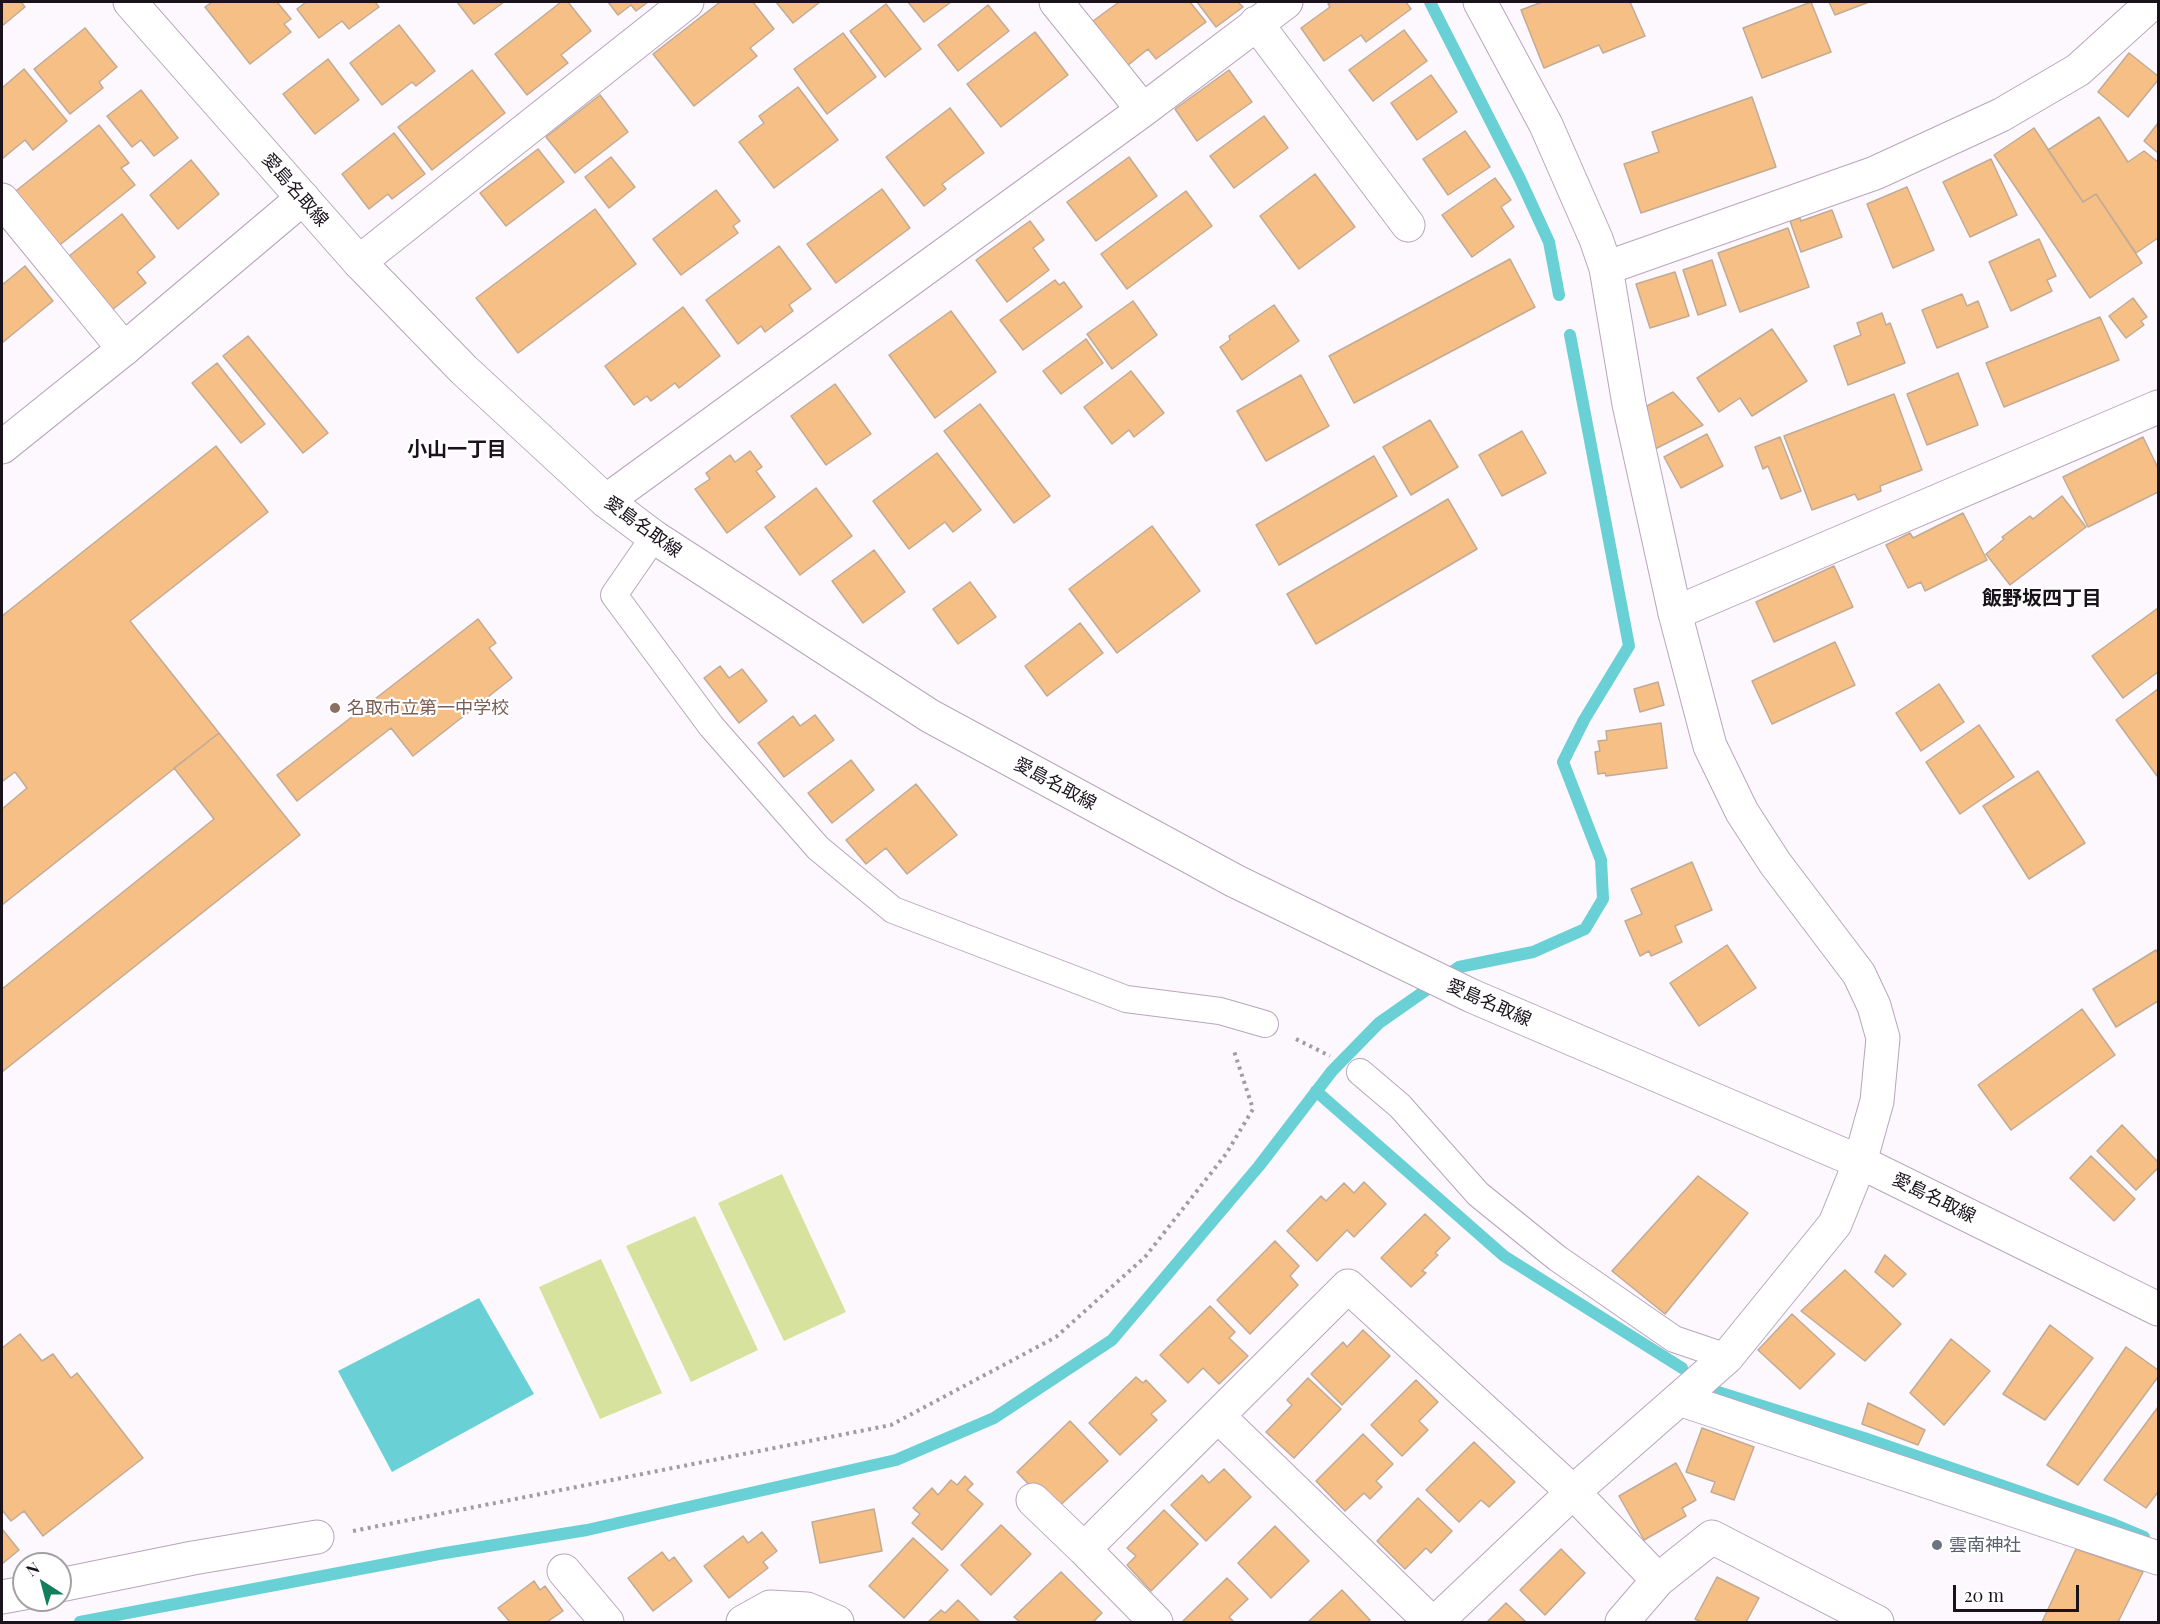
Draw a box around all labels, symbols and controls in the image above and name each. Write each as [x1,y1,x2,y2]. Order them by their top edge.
street label: 愛島名取線 [257,149,333,231]
district label: 小山一丁目 [407,438,507,462]
street label: 愛島名取線 [600,492,686,562]
district label: 飯野坂四丁目 [1982,587,2102,611]
place label: 名取市立第一中学校 [347,697,509,719]
marker: 名取市立第一中学校 [328,701,342,715]
street label: 愛島名取線 [1010,753,1100,815]
street label: 愛島名取線 [1443,975,1535,1031]
street label: 愛島名取線 [1889,1169,1979,1227]
place label: 雲南神社 [1949,1534,2021,1556]
marker: 雲南神社 [1930,1538,1944,1552]
north arrow [12,1552,72,1612]
text: N [21,1557,43,1581]
scale bar [1956,1573,2082,1611]
text: 20 m [1964,1583,2004,1607]

